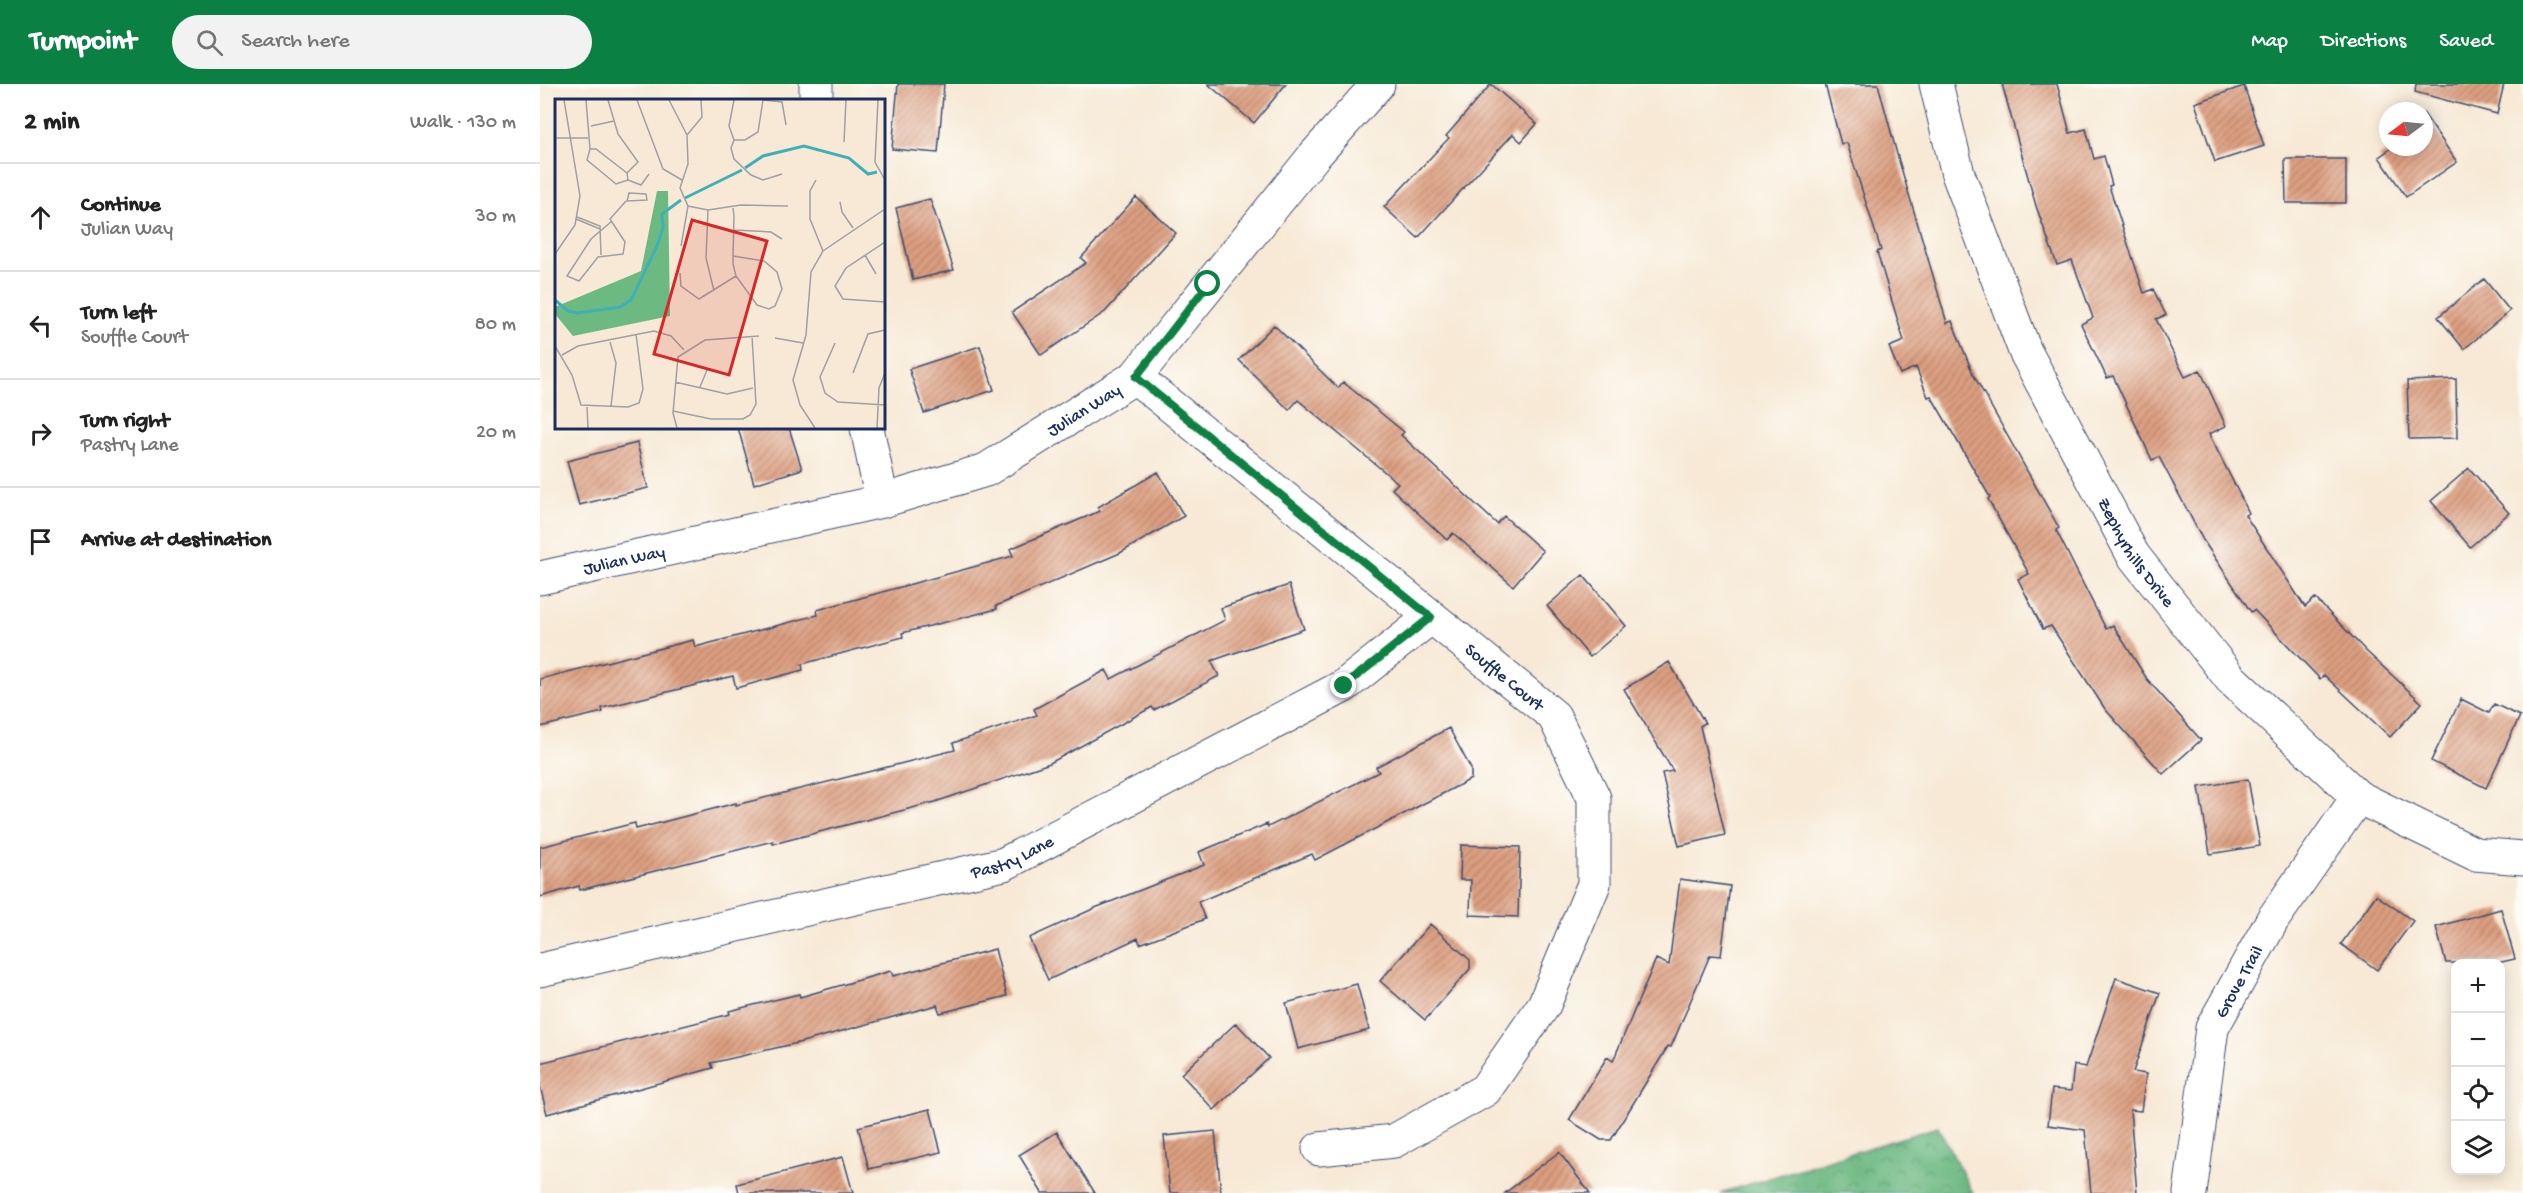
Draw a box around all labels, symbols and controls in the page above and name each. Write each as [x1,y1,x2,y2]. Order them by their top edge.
search box [172,15,592,69]
text: Turnpoint [30,26,136,59]
icon: search [193,26,226,59]
text: Search here [241,29,350,55]
text: Map [2251,30,2288,55]
text: Directions [2321,30,2406,55]
text: Saved [2439,30,2493,55]
inset map [555,99,885,429]
north arrow [2379,102,2433,156]
text: 2 min [24,108,79,139]
text: Walk · 130 m [410,112,516,135]
text: Continue [81,193,161,219]
icon: ahead [24,201,57,234]
text: 30 m [475,206,516,229]
text: Julian Way [81,219,173,242]
route start [1194,270,1220,296]
text: Turn left [81,301,155,327]
icon: left [24,309,57,342]
text: 80 m [475,314,516,337]
text: Souffle Court [81,327,188,350]
street label: Julian Way [1044,380,1126,442]
text: Turn right [81,409,169,435]
icon: right [24,417,57,450]
text: 20 m [476,422,516,445]
text: Pastry Lane [81,435,179,458]
street label: Zephyrhills Drive [2092,495,2178,613]
icon: arrive [24,525,57,558]
text: Arrive at destination [81,528,271,554]
street label: Julian Way [582,542,667,581]
street label: Souffle Court [1460,640,1549,718]
route end [1330,672,1356,698]
street label: Pastry Lane [968,832,1058,884]
street label: Grove Trail [2212,943,2269,1022]
map controls [2451,959,2505,1175]
button: + [2451,959,2505,1013]
button: − [2451,1013,2505,1067]
button: locate [2451,1067,2505,1121]
button: layers [2451,1121,2505,1175]

